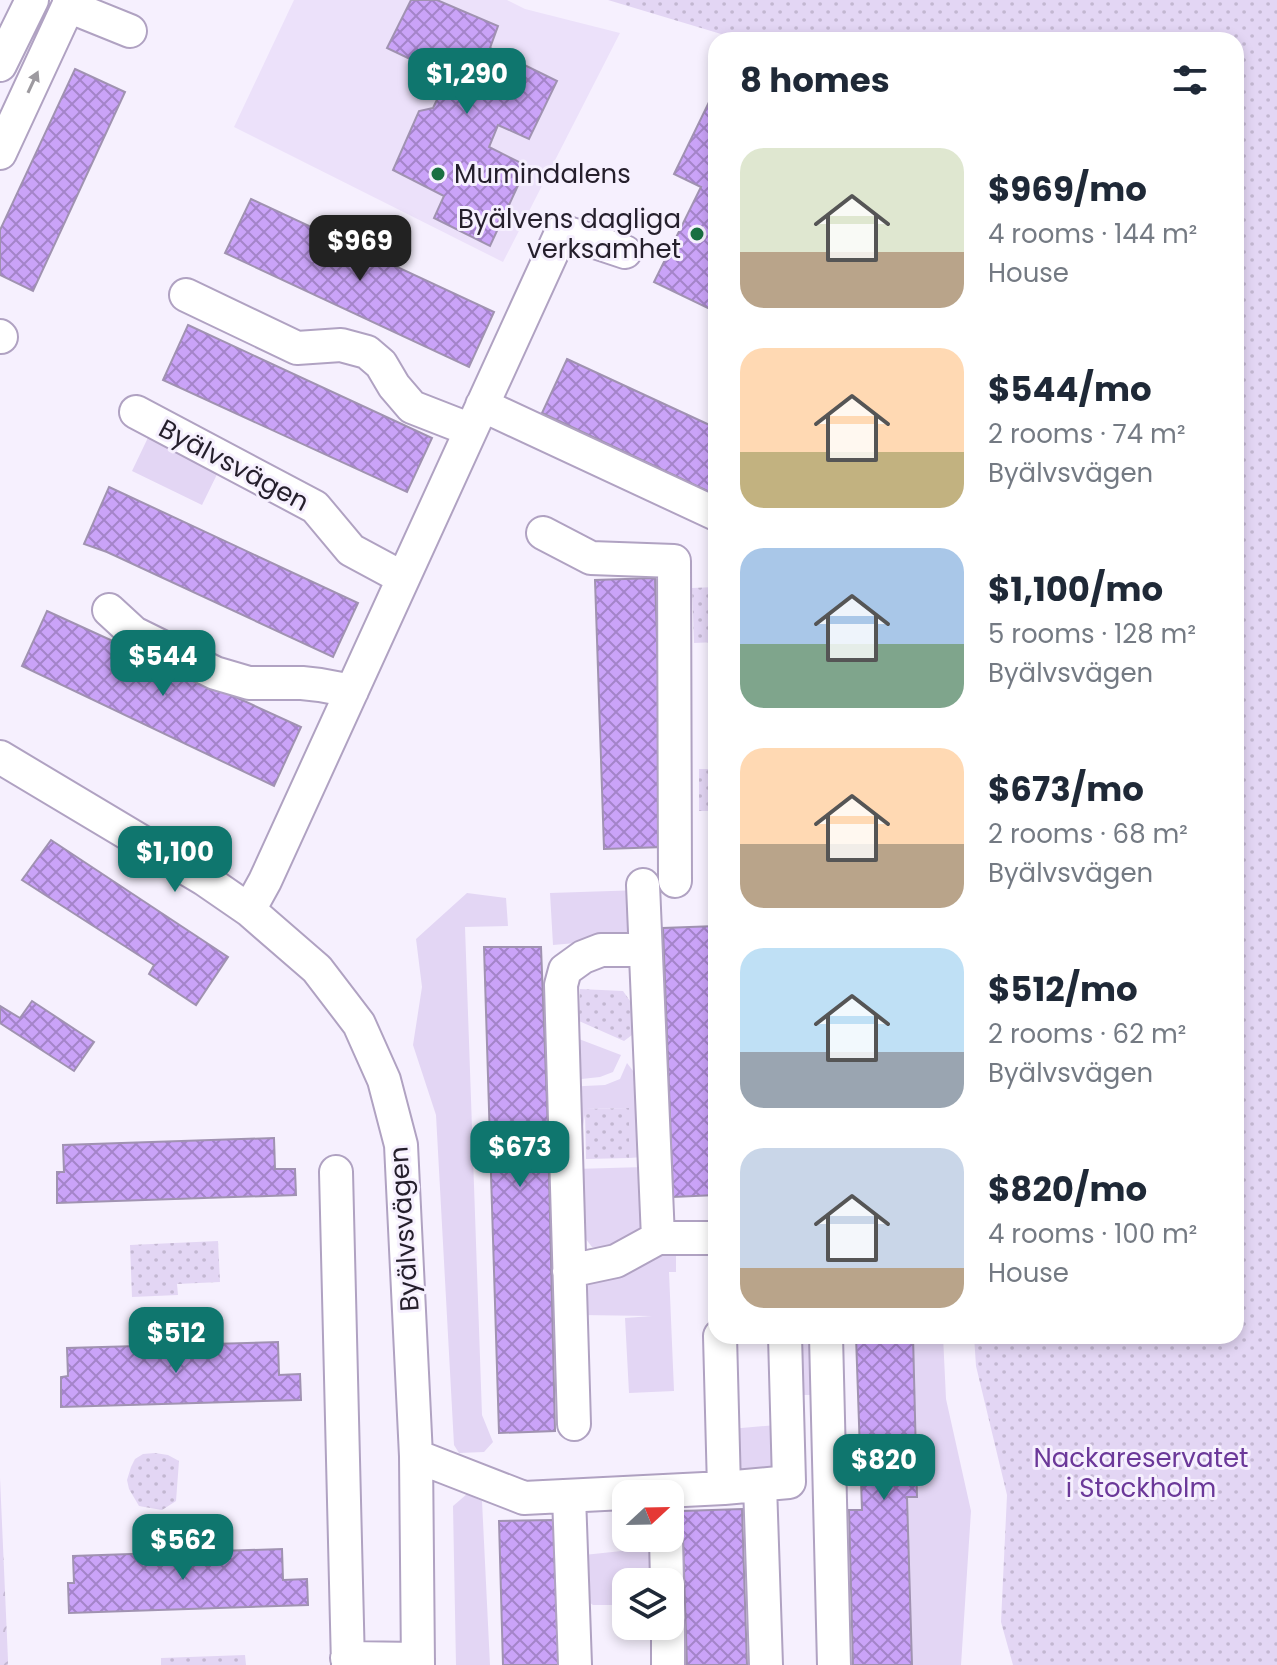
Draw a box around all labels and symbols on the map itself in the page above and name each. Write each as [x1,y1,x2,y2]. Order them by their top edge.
pin: $1,290 [402,48,532,116]
one-way arrow [26,71,40,94]
place label: Mumindalens [454,156,631,192]
marker: Mumindalens [429,165,447,183]
place label: Byälvens dagliga verksamhet [458,201,681,267]
pin: $969 [313,215,407,283]
marker: Byälvens dagliga verksamhet [688,225,706,243]
street label: Byälvsvägen [153,410,315,520]
pin: $544 [116,630,210,698]
pin: $1,100 [110,826,240,894]
pin: $673 [473,1121,567,1189]
street label: Byälvsvägen [380,1145,428,1313]
pin: $512 [129,1307,223,1375]
pin: $820 [837,1434,931,1502]
park label: Nackareservatet i Stockholm [1033,1440,1249,1506]
north arrow [612,1480,684,1552]
pin: $562 [136,1514,230,1582]

